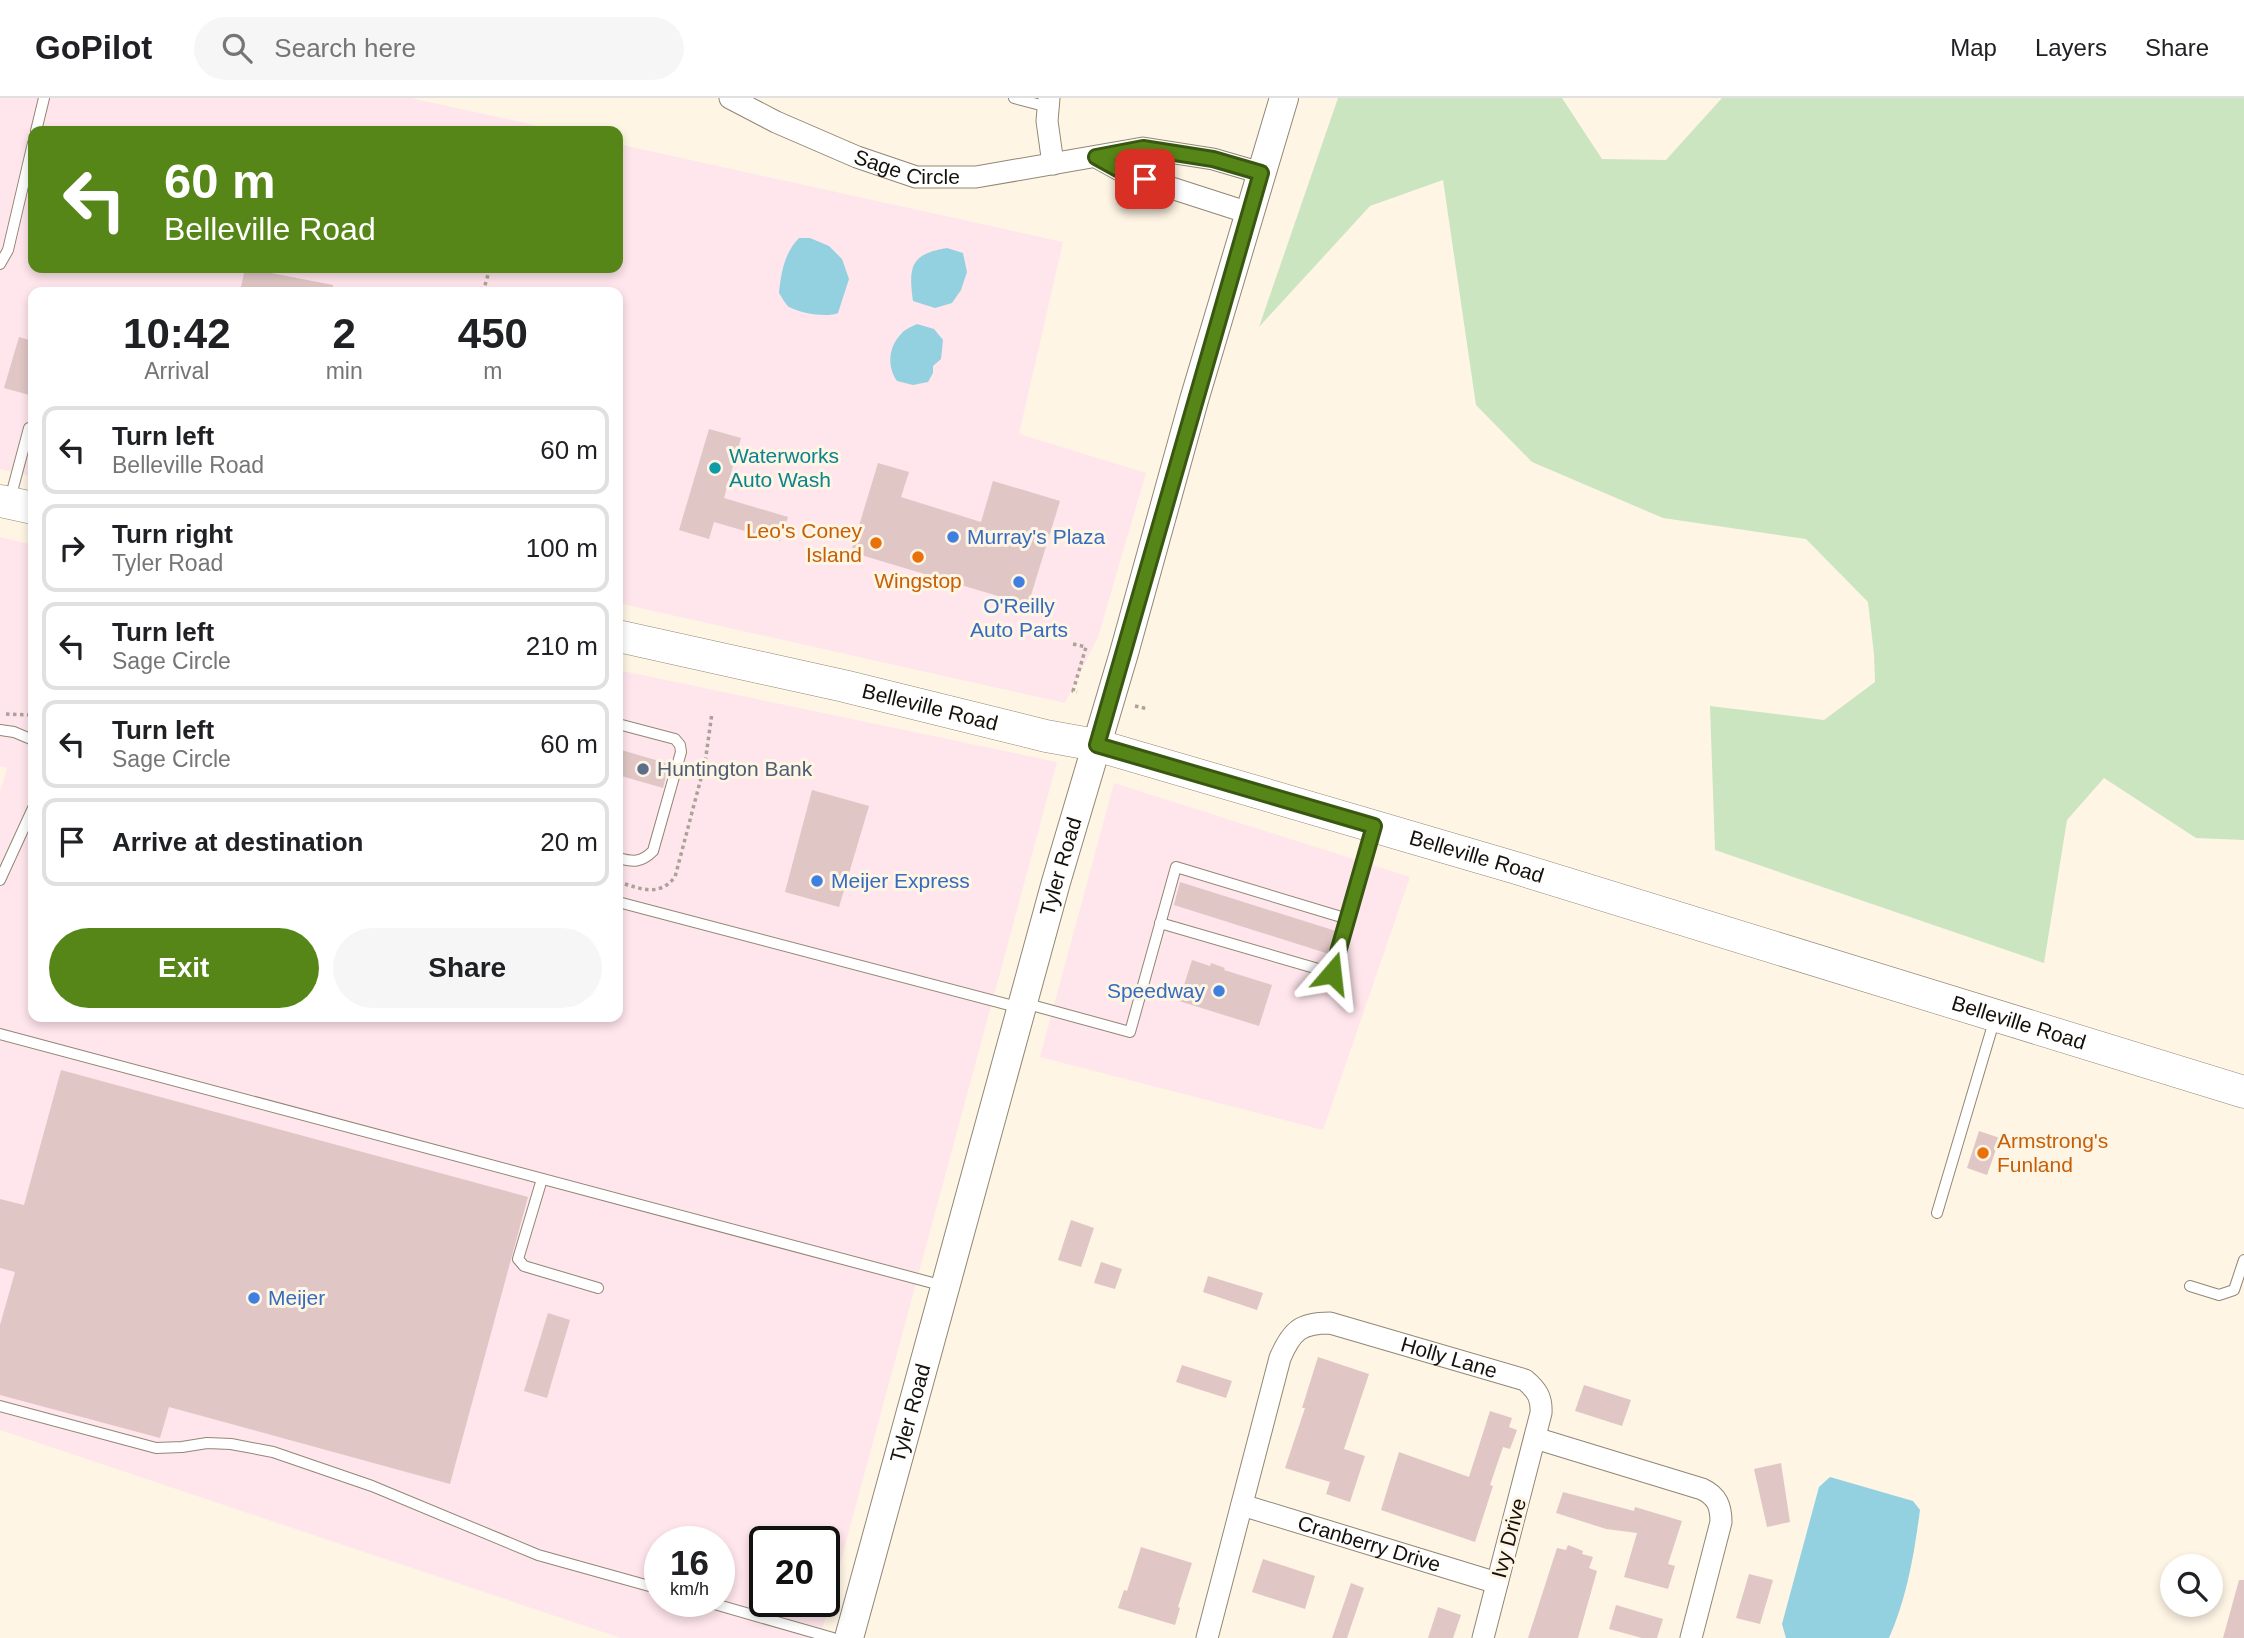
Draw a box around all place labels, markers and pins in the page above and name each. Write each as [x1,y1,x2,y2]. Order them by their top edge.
pin [1115,149,1175,209]
place label: Waterworks Auto Wash [729,444,839,491]
marker: Waterworks Auto Wash [707,460,723,476]
place label: Leo's Coney Island [746,519,862,566]
place label: Murray's Plaza [967,525,1106,548]
marker: Murray's Plaza [945,529,961,545]
marker: Leo's Coney Island [868,535,884,551]
marker: Wingstop [910,549,926,565]
place label: Wingstop [874,569,962,592]
marker: O'Reilly Auto Parts [1011,574,1027,590]
place label: O'Reilly Auto Parts [970,594,1068,641]
place label: Huntington Bank [657,757,813,780]
marker: Huntington Bank [635,761,651,777]
place label: Meijer Express [831,869,970,892]
marker: Meijer Express [809,873,825,889]
place label: Speedway [1107,979,1205,1002]
marker: Speedway [1211,983,1227,999]
place label: Armstrong's Funland [1997,1129,2108,1176]
marker: Armstrong's Funland [1975,1145,1991,1161]
place label: Meijer [268,1286,325,1309]
marker: Meijer [246,1290,262,1306]

